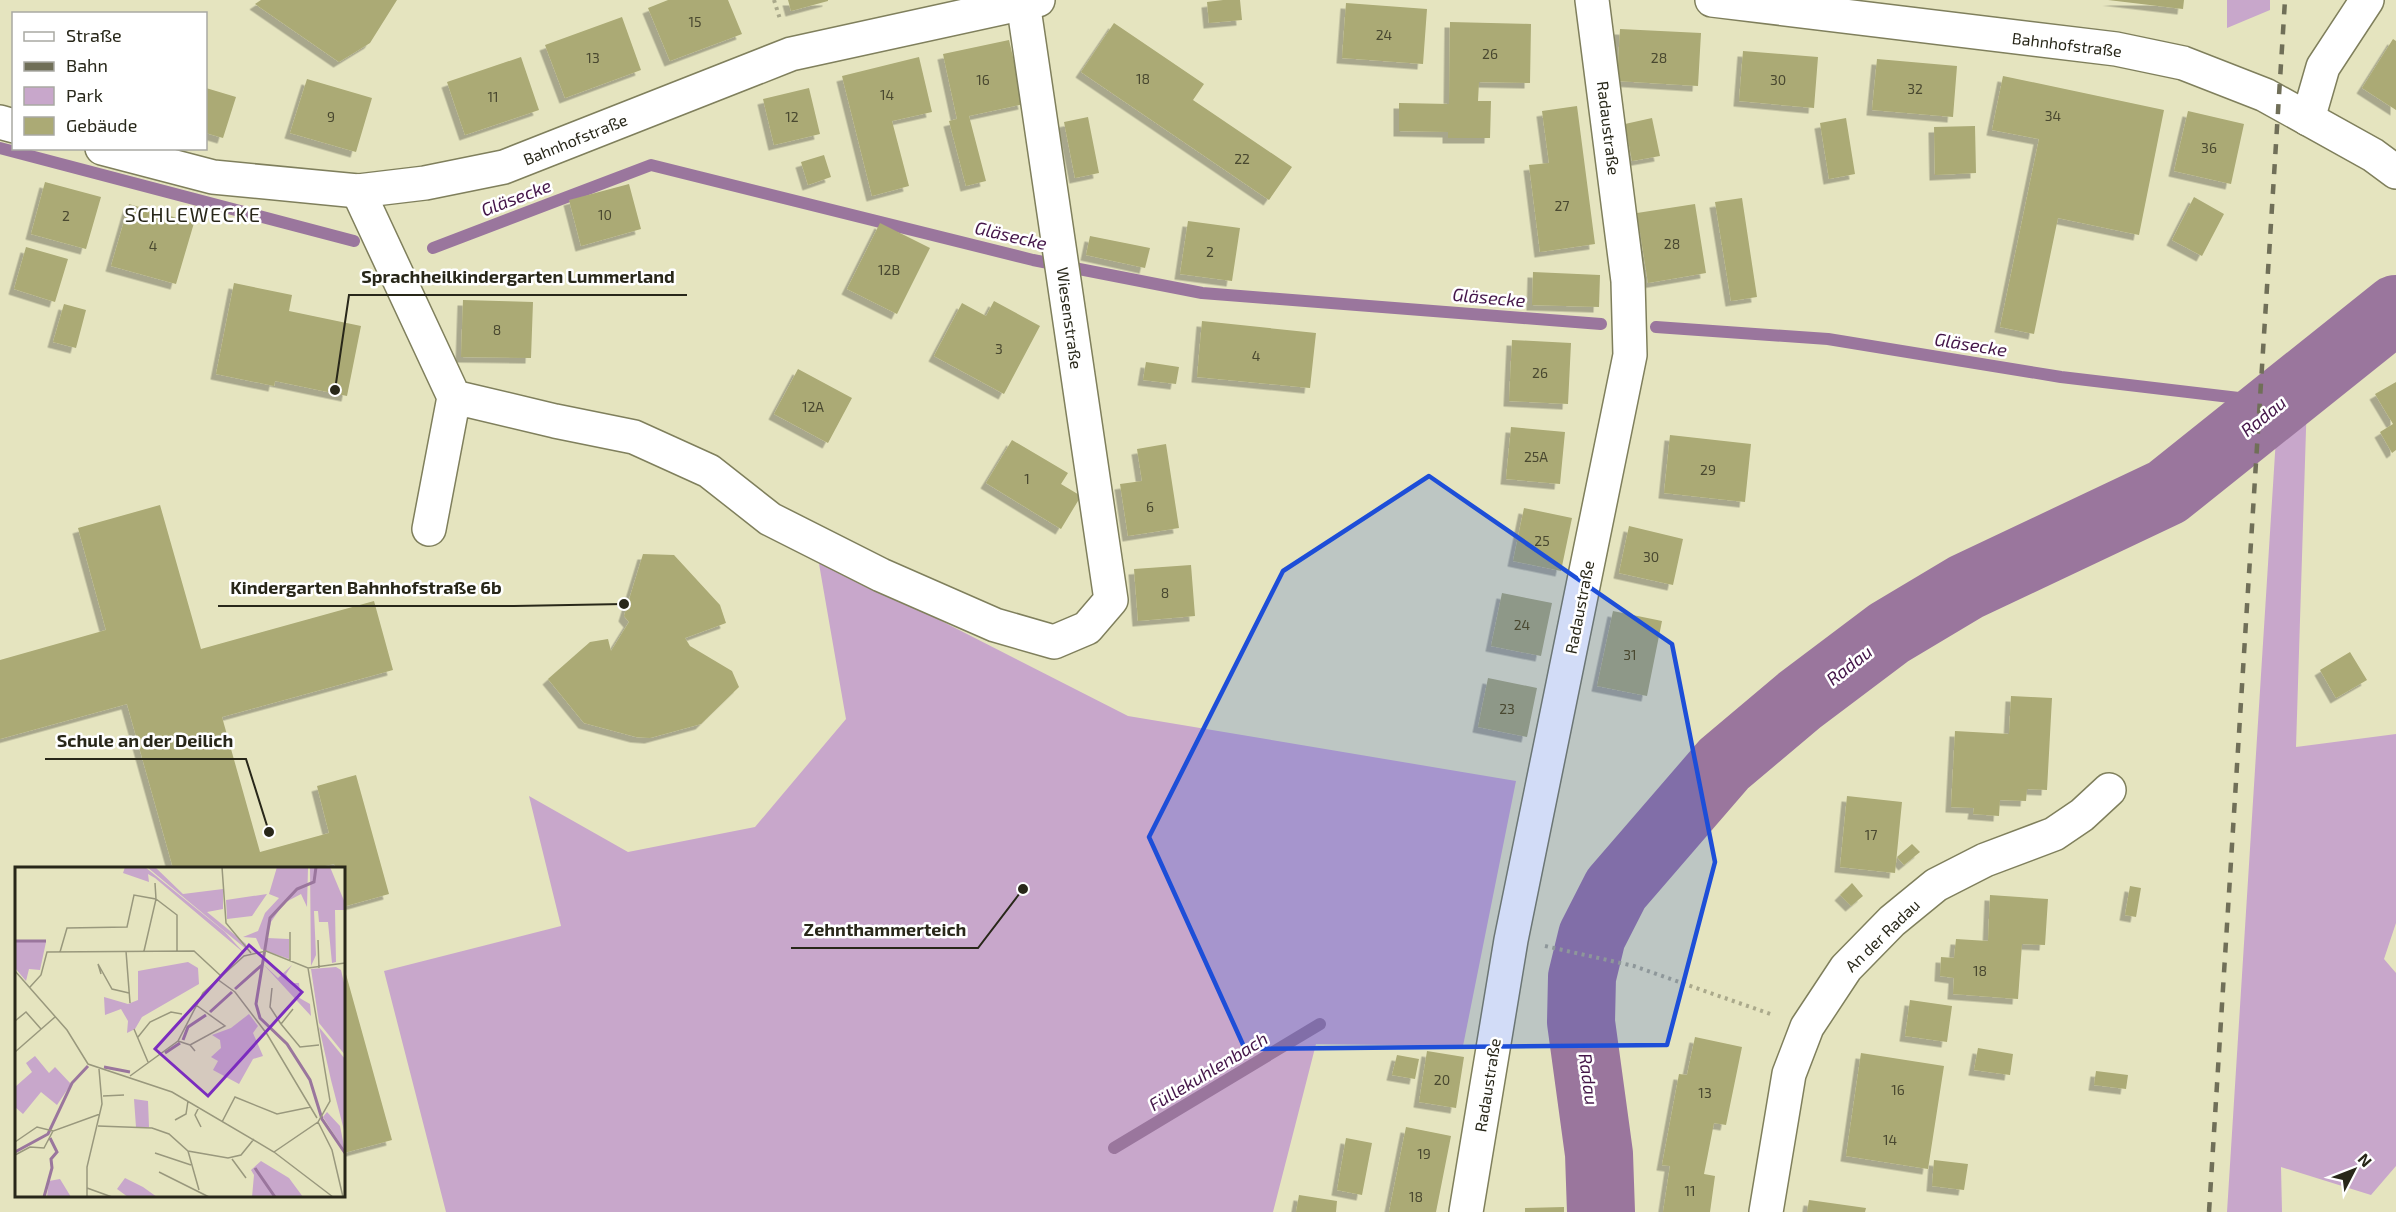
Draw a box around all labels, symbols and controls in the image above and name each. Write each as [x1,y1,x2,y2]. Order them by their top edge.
legend [12,12,207,150]
house number: 15 [688,13,702,30]
text: Straße [66,24,122,46]
house number: 24 [1376,26,1392,43]
street label: Bahnhofstraße [2011,28,2123,60]
house number: 26 [1482,45,1498,62]
house number: 13 [586,49,600,66]
house number: 28 [1651,49,1667,66]
text: Bahn [66,54,108,76]
house number: 18 [1136,70,1150,87]
house number: 16 [976,71,990,88]
house number: 30 [1770,71,1786,88]
street label: Radaustraße [1594,80,1624,176]
house number: 32 [1907,80,1923,97]
text: Park [66,84,103,106]
house number: 14 [880,86,894,103]
house number: 11 [487,88,499,105]
house number: 34 [2045,107,2061,124]
house number: 9 [327,108,335,125]
house number: 12 [785,108,799,125]
street label: Bahnhofstraße [520,109,630,169]
text: Gebäude [66,114,137,136]
house number: 36 [2201,139,2217,156]
house number: 22 [1234,150,1250,167]
water label: Gläsecke [478,173,554,220]
house number: 27 [1554,197,1570,214]
district label: SCHLEWECKE [125,202,261,226]
house number: 10 [598,206,612,223]
house number: 2 [62,207,70,224]
water label: Gläsecke [973,216,1049,254]
house number: 28 [1664,235,1680,252]
house number: 4 [149,237,157,254]
house number: 2 [1206,243,1214,260]
callout: Sprachheilkindergarten Lummerland [349,259,687,295]
house number: 12B [878,261,900,278]
text: Sprachheilkindergarten Lummerland [361,265,675,287]
street label: Wiesenstraße [1053,266,1087,370]
water label: Gläsecke [1452,283,1527,311]
house number: 8 [493,321,501,338]
water label: Gläsecke [1933,327,2009,361]
house number: 3 [995,340,1003,357]
house number: 4 [1252,347,1260,364]
house number: 26 [1532,364,1548,381]
water label: Radau [2236,391,2290,441]
house number: 12A [802,398,824,415]
house number: 25A [1524,448,1548,465]
house number: 29 [1700,461,1716,478]
house number: 1 [1024,470,1030,487]
house number: 6 [1146,498,1154,515]
house number: 25 [1534,532,1550,549]
house number: 30 [1643,548,1659,565]
street label: Radaustraße [1561,559,1597,655]
callout: Kindergarten Bahnhofstraße 6b [218,570,514,606]
text: Kindergarten Bahnhofstraße 6b [230,576,502,598]
house number: 8 [1161,584,1169,601]
house number: 24 [1514,616,1530,633]
water label: Radau [1822,640,1876,690]
house number: 31 [1623,646,1637,663]
house number: 23 [1499,700,1515,717]
callout: Schule an der Deilich [45,723,246,759]
text: Schule an der Deilich [57,729,233,751]
house number: 17 [1865,826,1877,843]
inset map [15,867,345,1197]
street label: An der Radau [1841,895,1923,975]
callout: Zehnthammerteich [791,912,978,948]
text: Zehnthammerteich [804,918,966,940]
house number: 18 [1973,962,1987,979]
water label: Füllekuhlenbach [1144,1027,1272,1115]
street label: Radaustraße [1470,1037,1504,1133]
water label: Radau [1574,1052,1604,1106]
house number: 20 [1434,1071,1450,1088]
house number: 16 [1891,1081,1905,1098]
house number: 13 [1698,1084,1712,1101]
house number: 14 [1883,1131,1897,1148]
north arrow [2324,1140,2384,1200]
house number: 19 [1417,1145,1431,1162]
text: N [2355,1149,2376,1170]
house number: 11 [1684,1182,1696,1199]
house number: 18 [1409,1188,1423,1205]

